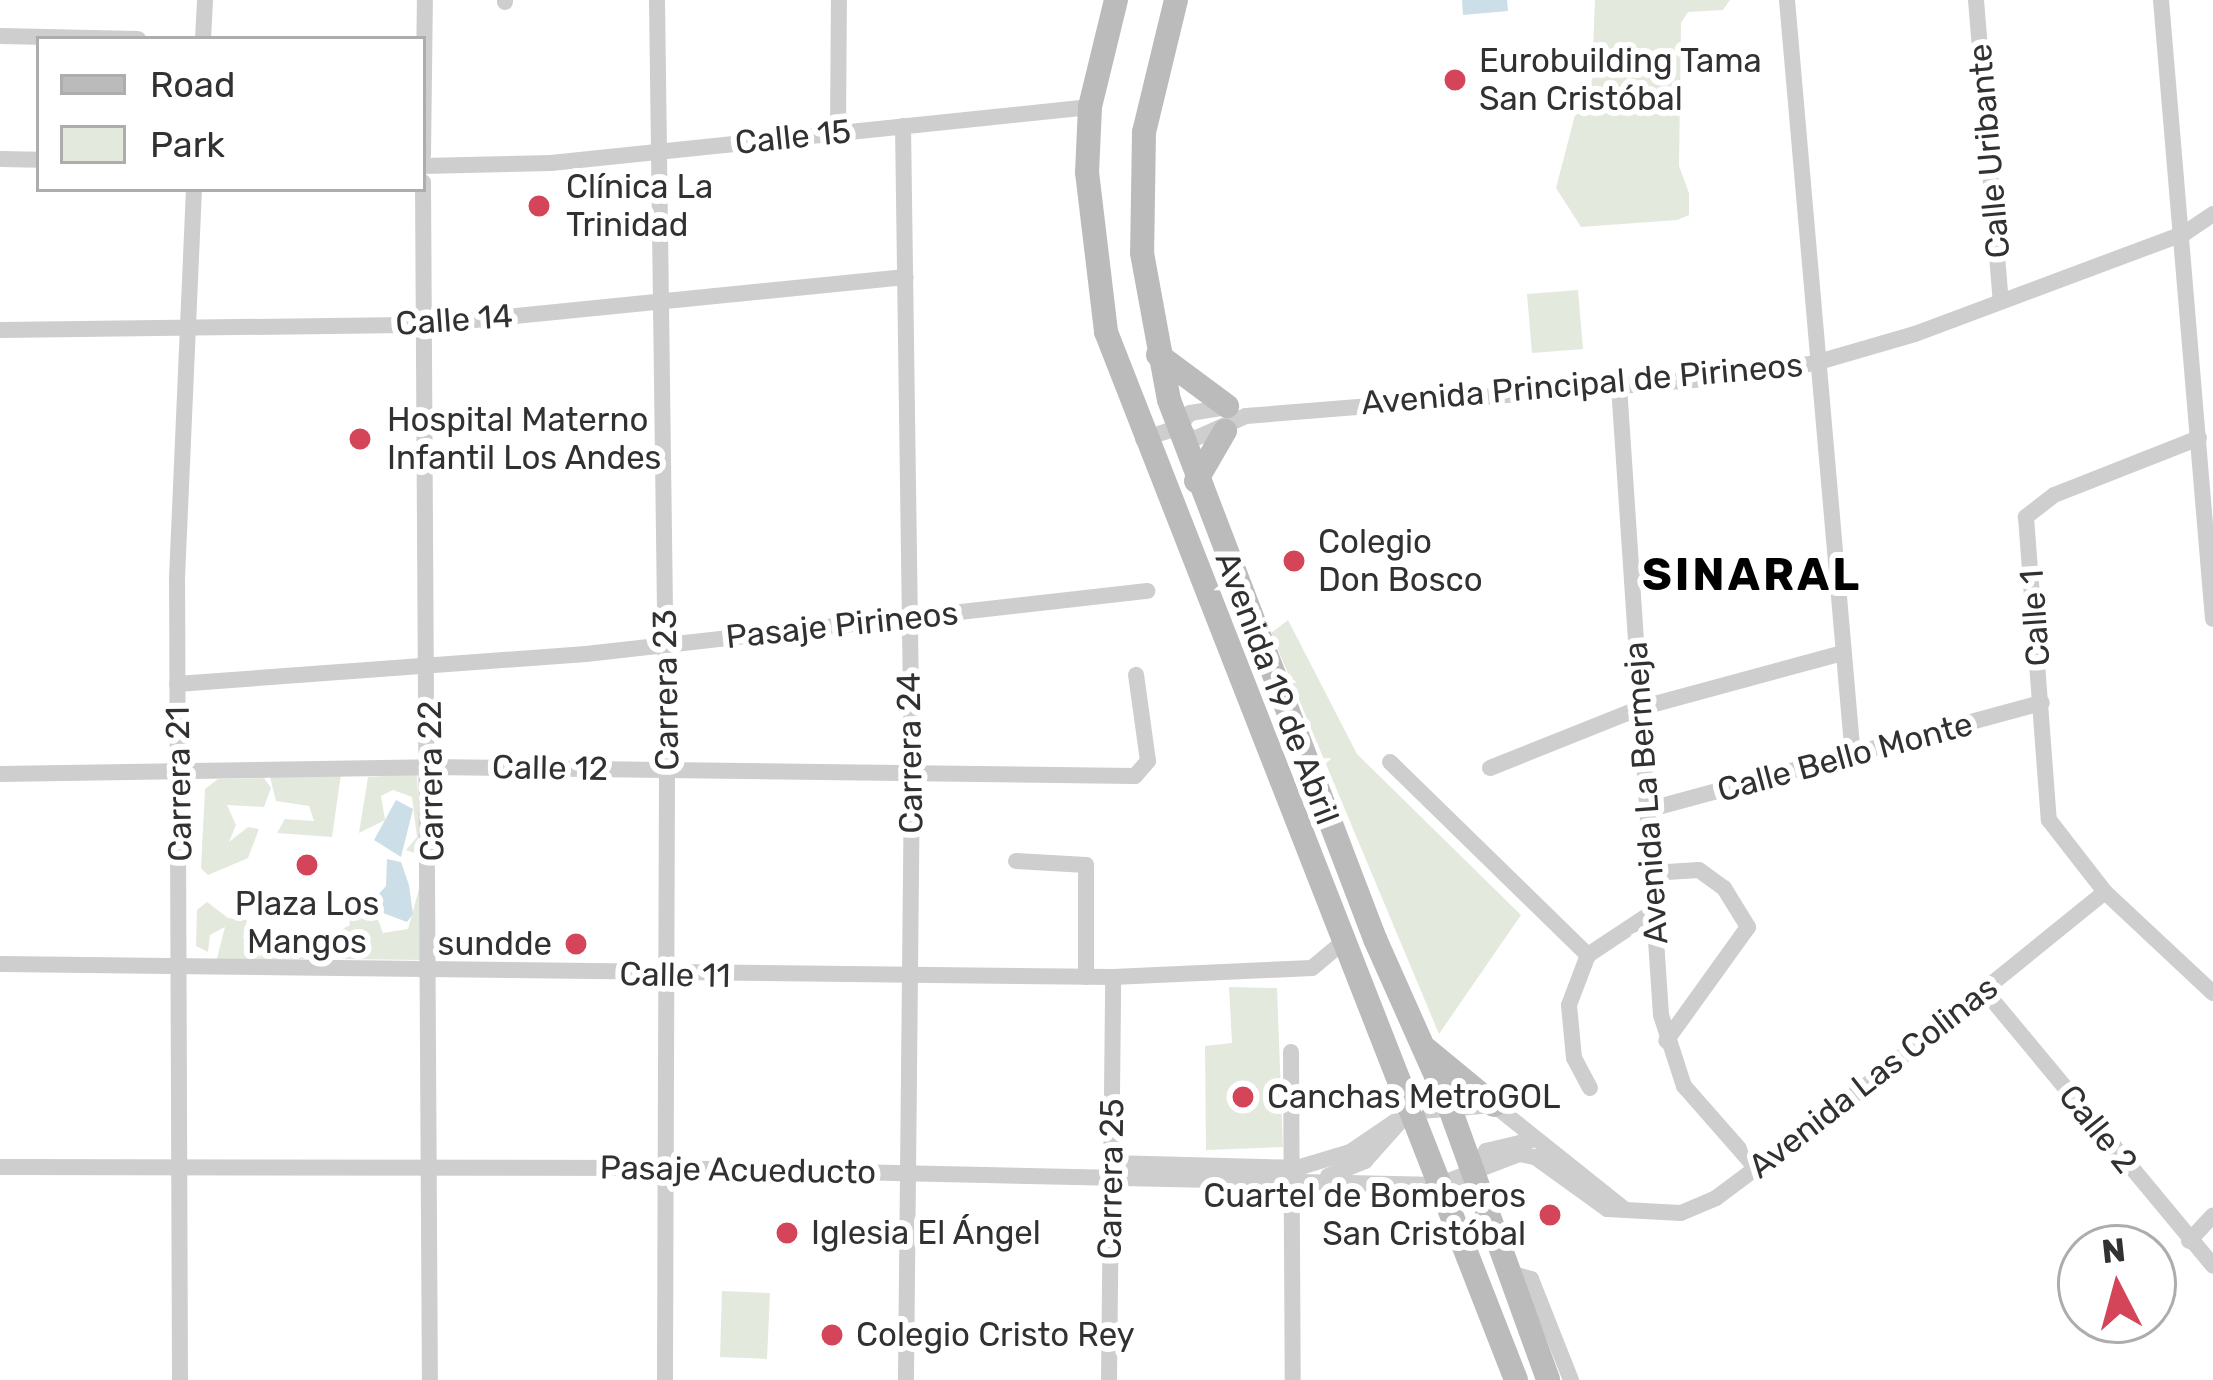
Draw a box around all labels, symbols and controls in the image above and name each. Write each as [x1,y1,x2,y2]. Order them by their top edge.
legend [36,36,426,192]
place label: Eurobuilding Tama San Cristóbal [1479,41,1763,119]
street label: Calle Uribante [1960,42,2018,260]
text: Road [150,63,235,106]
marker: Eurobuilding Tama San Cristóbal [1442,67,1468,93]
street label: Calle 15 [733,111,853,163]
text: Park [150,123,225,166]
place label: Clínica La Trinidad [566,167,713,245]
marker: Clínica La Trinidad [523,190,555,222]
street label: Calle 14 [394,296,514,344]
street label: Avenida Principal de Pirineos [1360,345,1804,423]
place label: Hospital Materno Infantil Los Andes [387,400,662,478]
marker: Hospital Materno Infantil Los Andes [344,423,376,455]
place label: Colegio Don Bosco [1318,522,1483,600]
street label: Avenida 19 de Abril [1207,546,1347,830]
marker: Colegio Don Bosco [1281,548,1307,574]
district label: SINARAL [1642,548,1862,602]
street label: Calle 1 [2012,568,2058,668]
street label: Pasaje Pirineos [724,593,960,657]
street label: Carrera 23 [645,609,687,771]
street label: Avenida La Bermeja [1616,640,1676,946]
street label: Carrera 24 [889,672,931,834]
street label: Carrera 22 [410,700,452,862]
street label: Calle Bello Monte [1713,704,1977,810]
street label: Carrera 21 [158,706,200,862]
street label: Calle 12 [492,747,608,789]
marker: Plaza Los Mangos [294,852,320,878]
place label: Plaza Los Mangos [235,884,379,962]
place label: sundde [438,924,552,964]
marker: sundde [563,931,589,957]
street label: Calle 11 [619,954,731,996]
street label: Avenida Las Colinas [1741,968,2005,1186]
place label: Canchas MetroGOL [1267,1077,1561,1117]
street label: Calle 2 [2050,1077,2146,1181]
marker: Canchas MetroGOL [1230,1084,1256,1110]
street label: Carrera 25 [1090,1098,1132,1260]
street label: Pasaje Acueducto [599,1148,877,1192]
place label: Cuartel de Bomberos San Cristóbal [1203,1176,1526,1254]
marker: Cuartel de Bomberos San Cristóbal [1537,1202,1563,1228]
place label: Iglesia El Ángel [811,1213,1042,1253]
marker: Iglesia El Ángel [774,1220,800,1246]
north arrow [2057,1224,2177,1344]
text: N [2100,1230,2127,1271]
place label: Colegio Cristo Rey [856,1315,1135,1355]
marker: Colegio Cristo Rey [819,1322,845,1348]

